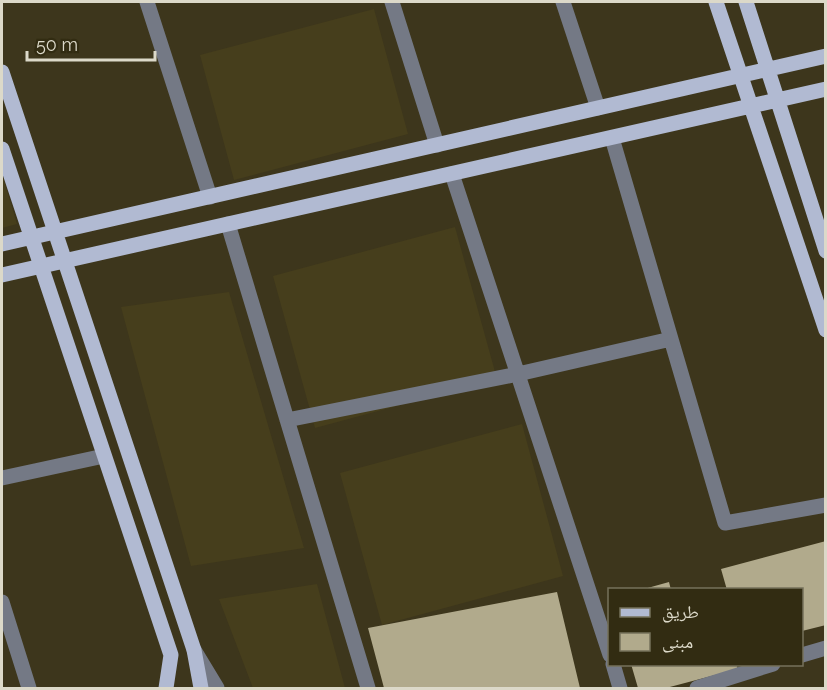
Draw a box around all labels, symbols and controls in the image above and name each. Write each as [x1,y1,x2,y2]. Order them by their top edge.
scale bar [27,24,154,62]
text: 50 m [36,34,78,55]
legend [608,588,803,666]
text: طريق [662,601,699,623]
text: مبنى [662,631,693,653]

